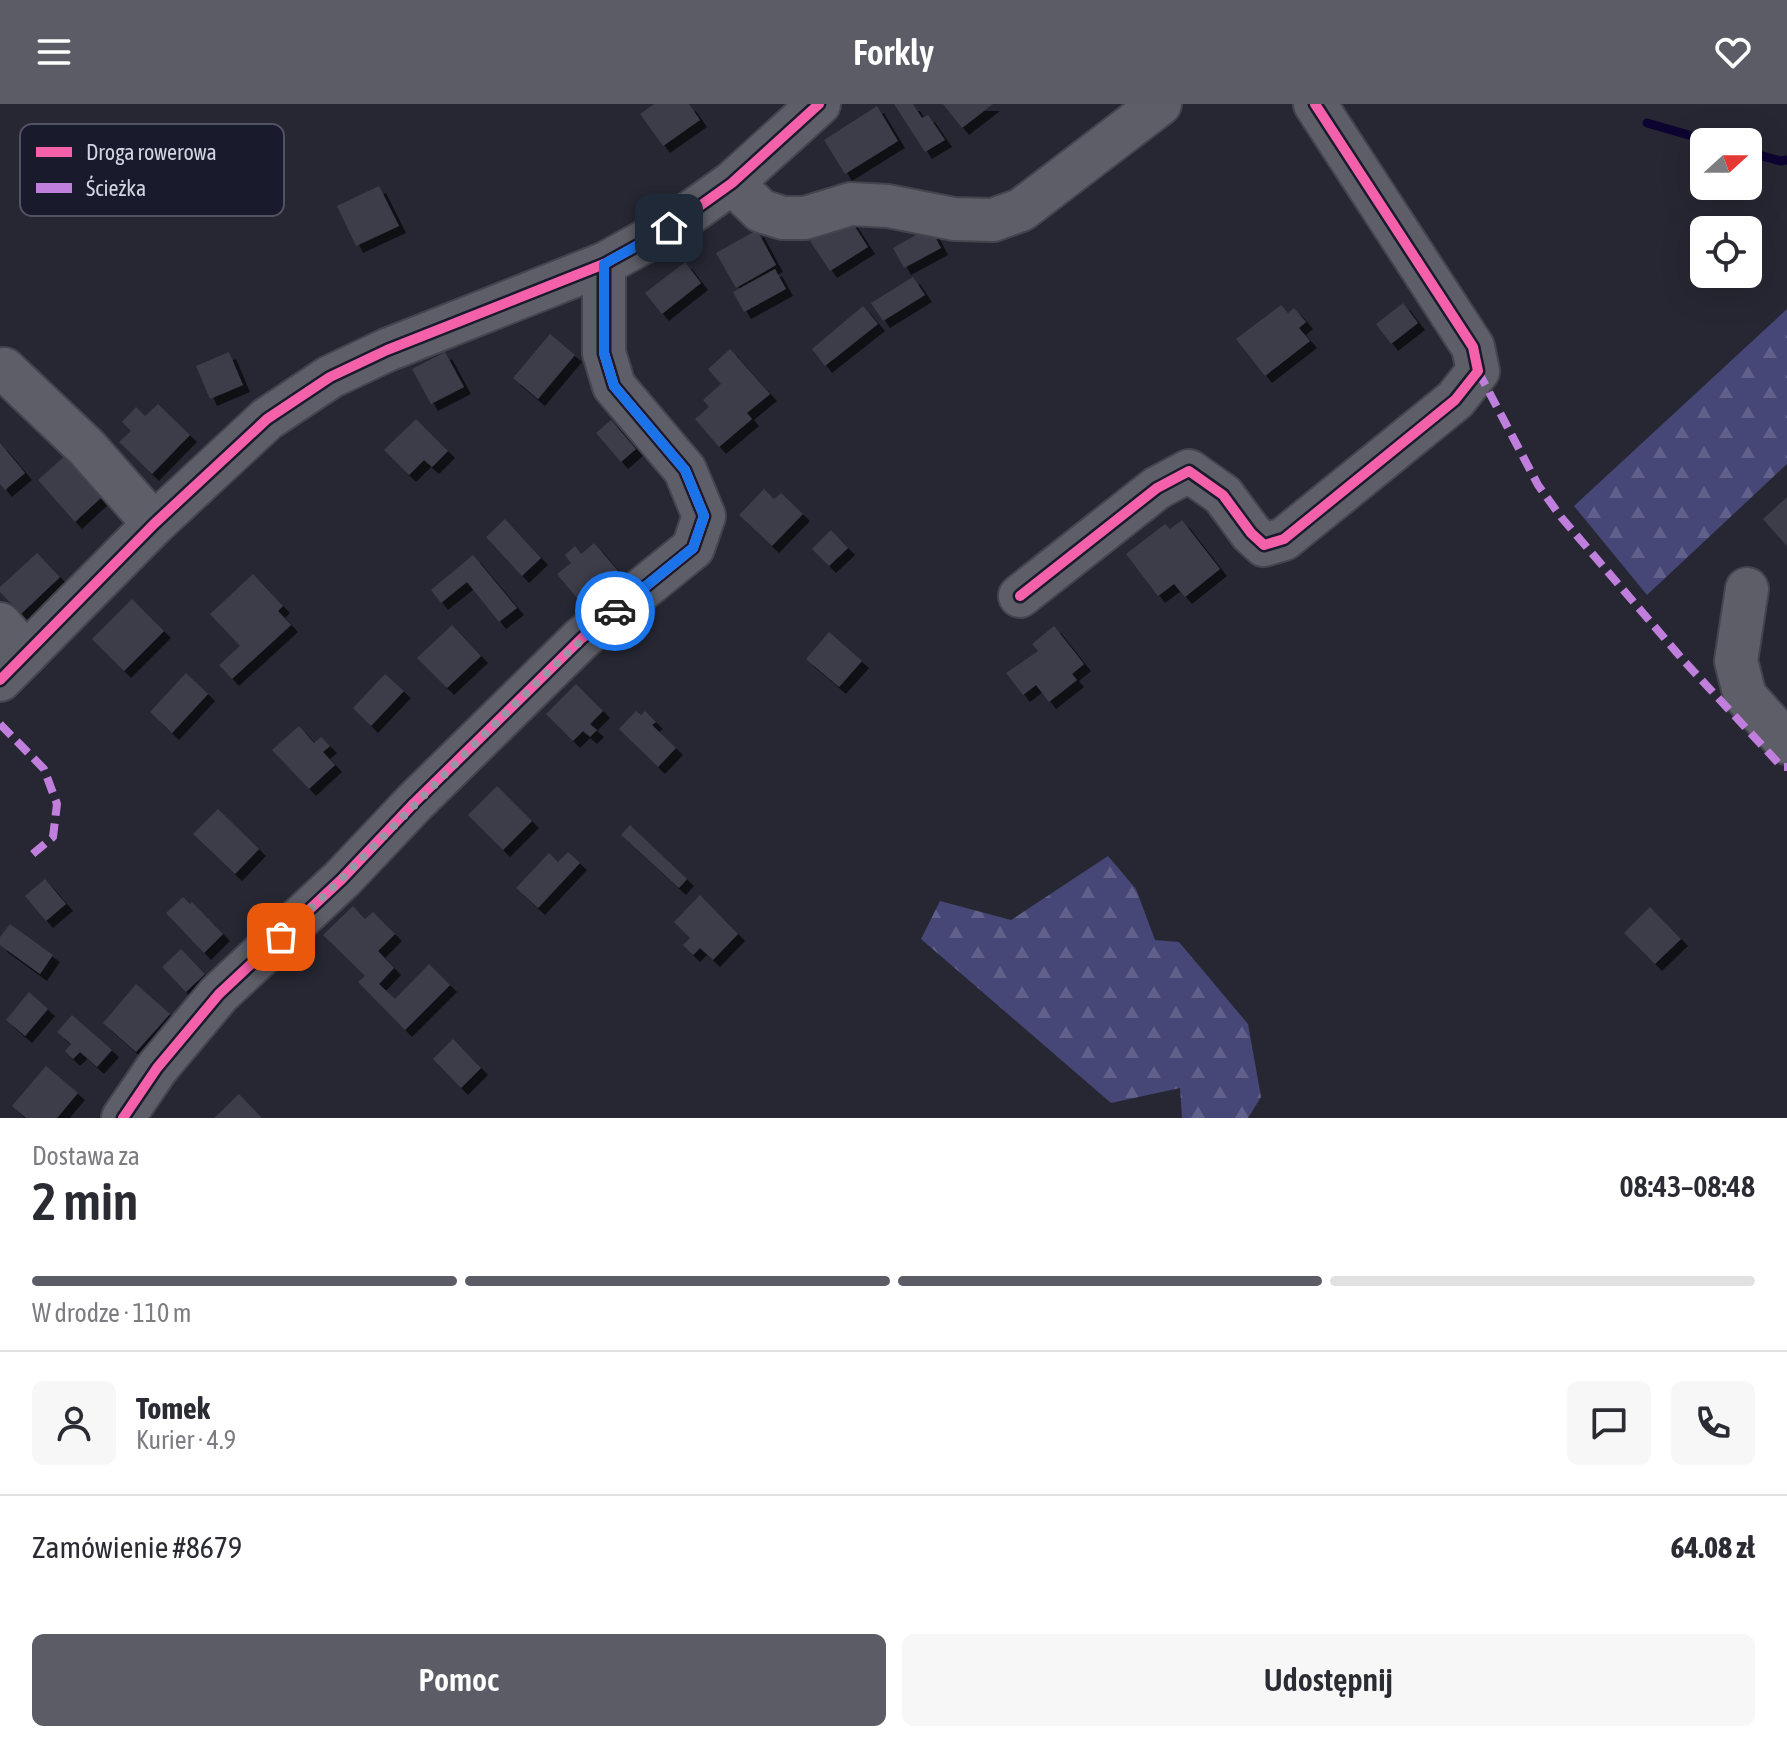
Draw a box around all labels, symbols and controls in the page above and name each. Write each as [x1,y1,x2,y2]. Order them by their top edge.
icon: menu [32,30,76,74]
icon: heart [1711,30,1755,74]
text: Forkly [853,31,934,73]
legend [20,124,284,216]
north arrow [1690,128,1762,200]
map controls [1690,128,1762,288]
text: Droga rowerowa [86,139,217,165]
text: Ścieżka [86,175,146,201]
pin [635,194,703,262]
icon: home [647,206,691,250]
button: locate [1690,216,1762,288]
courier [575,571,655,651]
icon: car [593,589,637,633]
pin [247,903,315,971]
icon: bag [259,915,303,959]
text: Dostawa za [32,1141,140,1171]
text: 08:43–08:48 [1620,1169,1755,1203]
text: 2 min [32,1171,138,1231]
text: W drodze · 110 m [32,1298,191,1328]
button: person [32,1381,116,1465]
button: chat [1567,1381,1651,1465]
button: phone [1671,1381,1755,1465]
text: Tomek [136,1391,210,1425]
text: Kurier · 4.9 [136,1425,236,1455]
text: Zamówienie #8679 [32,1530,242,1564]
text: 64.08 zł [1670,1530,1755,1564]
button: Pomoc [32,1634,886,1726]
button: Udostępnij [902,1634,1755,1726]

